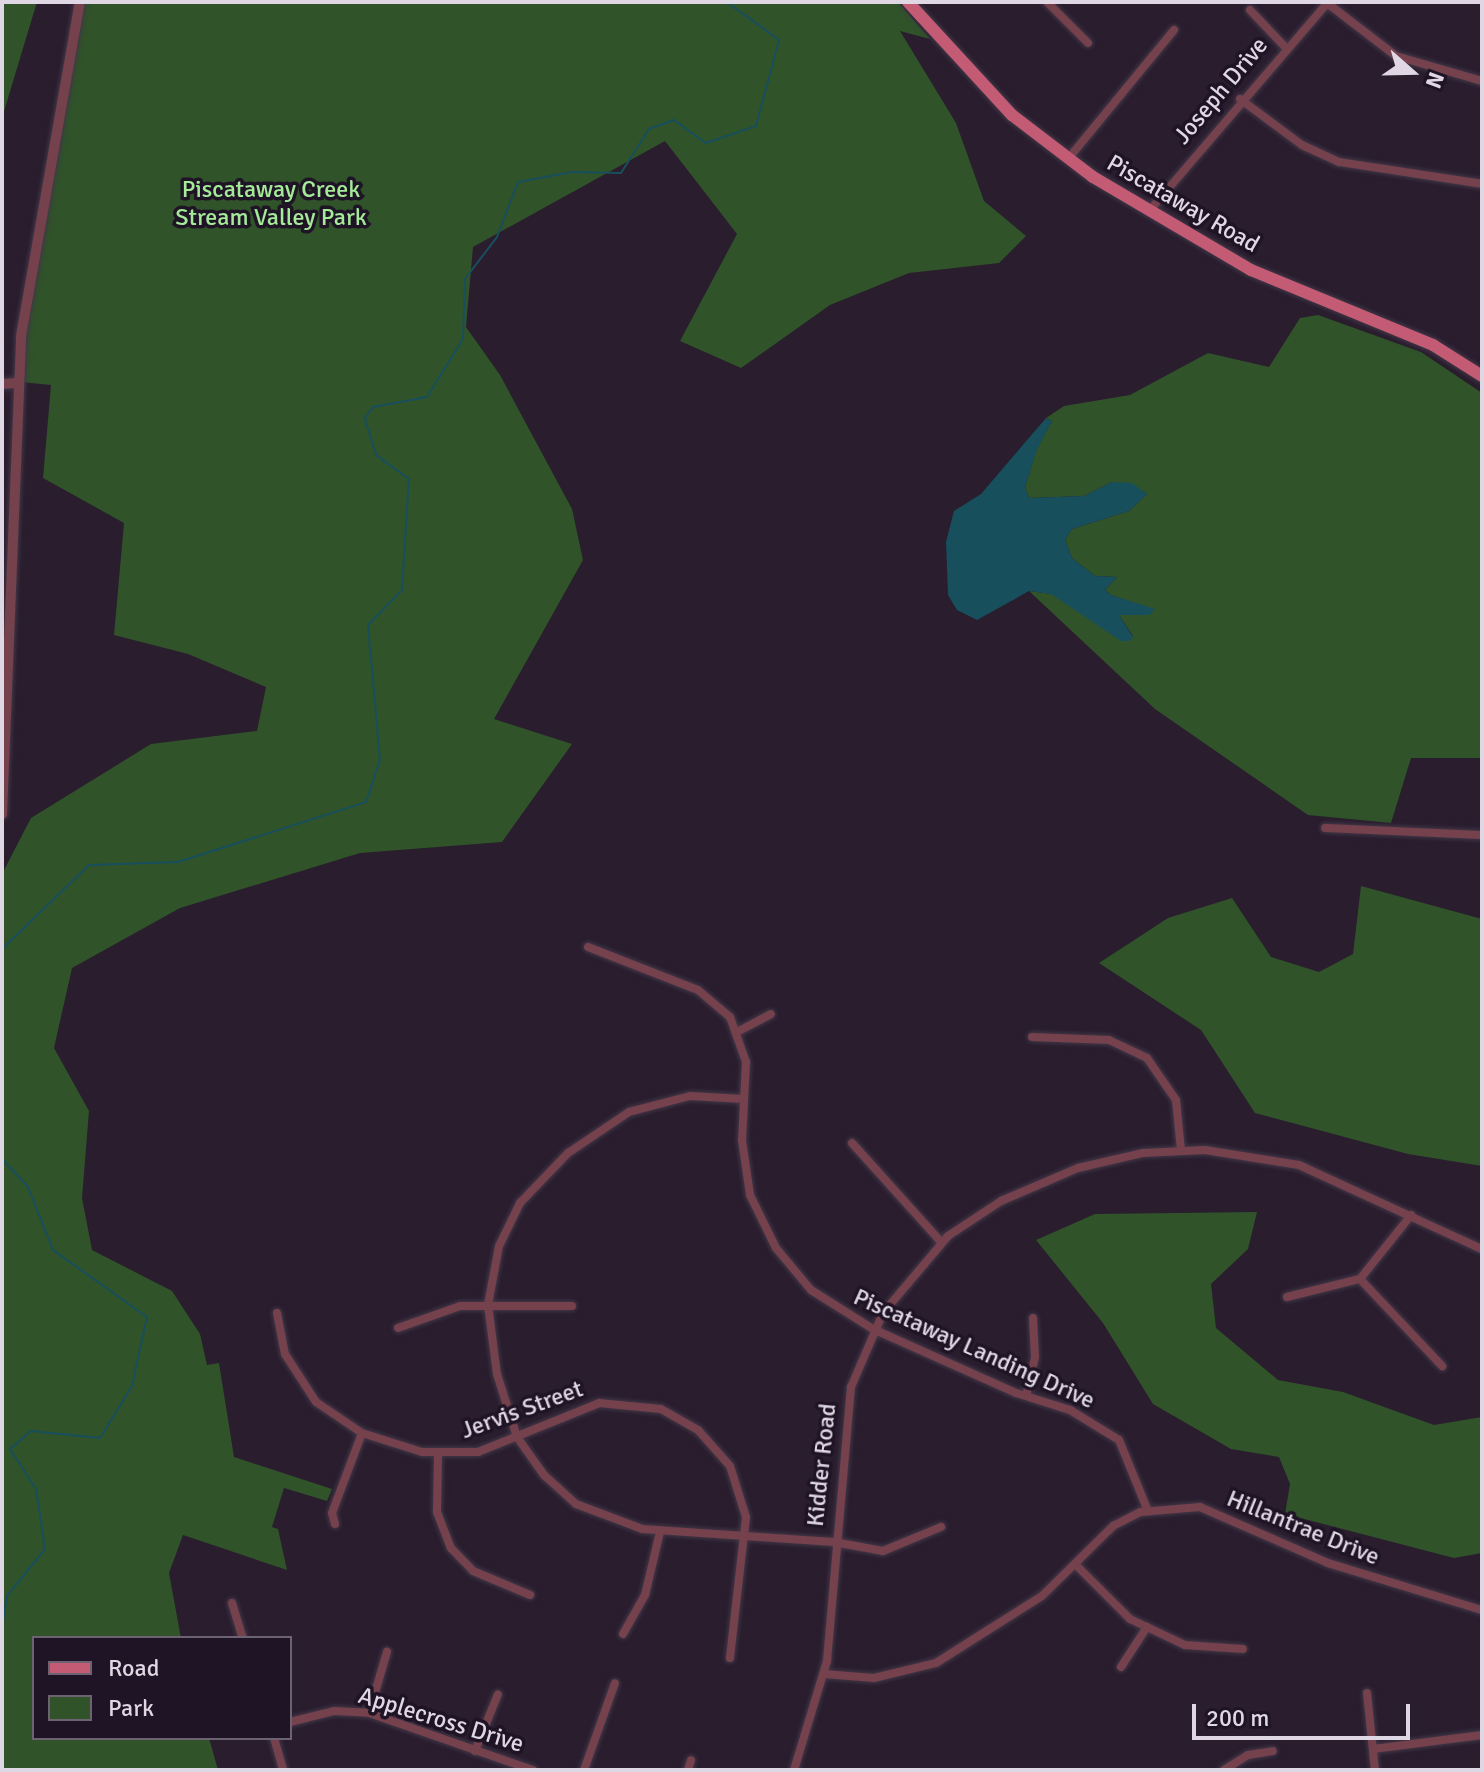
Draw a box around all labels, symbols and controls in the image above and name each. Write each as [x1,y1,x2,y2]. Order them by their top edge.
street label: Joseph Drive [1168,32,1274,150]
north arrow [1372,32,1452,112]
text: N [1420,69,1450,92]
street label: Piscataway Road [1102,149,1264,259]
park label: Piscataway Creek Stream Valley Park [175,176,367,232]
street label: Piscataway Landing Drive [849,1283,1099,1415]
street label: Jervis Street [457,1375,587,1445]
street label: Kidder Road [801,1402,843,1528]
street label: Hillantrae Drive [1223,1484,1383,1572]
legend [32,1636,292,1740]
text: Road [108,1653,159,1683]
street label: Applecross Drive [355,1681,527,1759]
scale bar [1196,1688,1414,1738]
text: Park [108,1693,154,1723]
text: 200 m [1206,1703,1269,1733]

